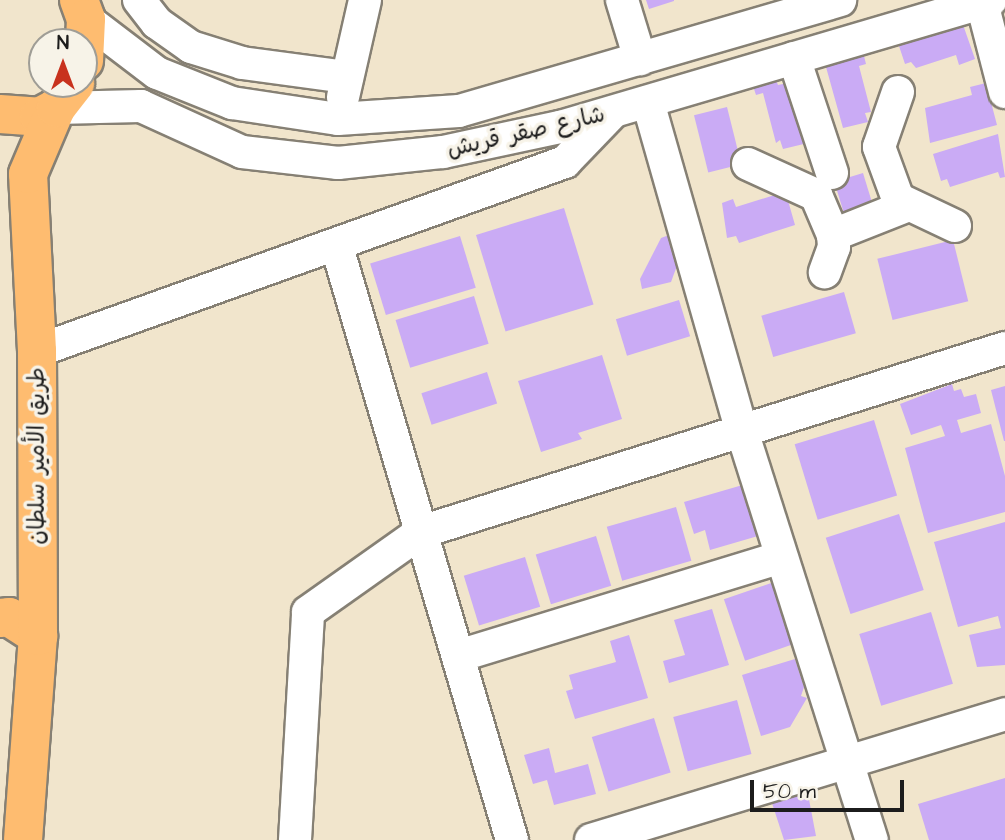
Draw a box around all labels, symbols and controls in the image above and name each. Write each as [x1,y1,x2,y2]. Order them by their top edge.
north arrow [28,28,98,98]
text: N [57,30,69,57]
street label: شارع صقر قريش [444,100,608,164]
street label: طريق الأمير سلطان [23,367,51,545]
scale bar [753,766,907,810]
text: 50 m [763,777,816,806]

